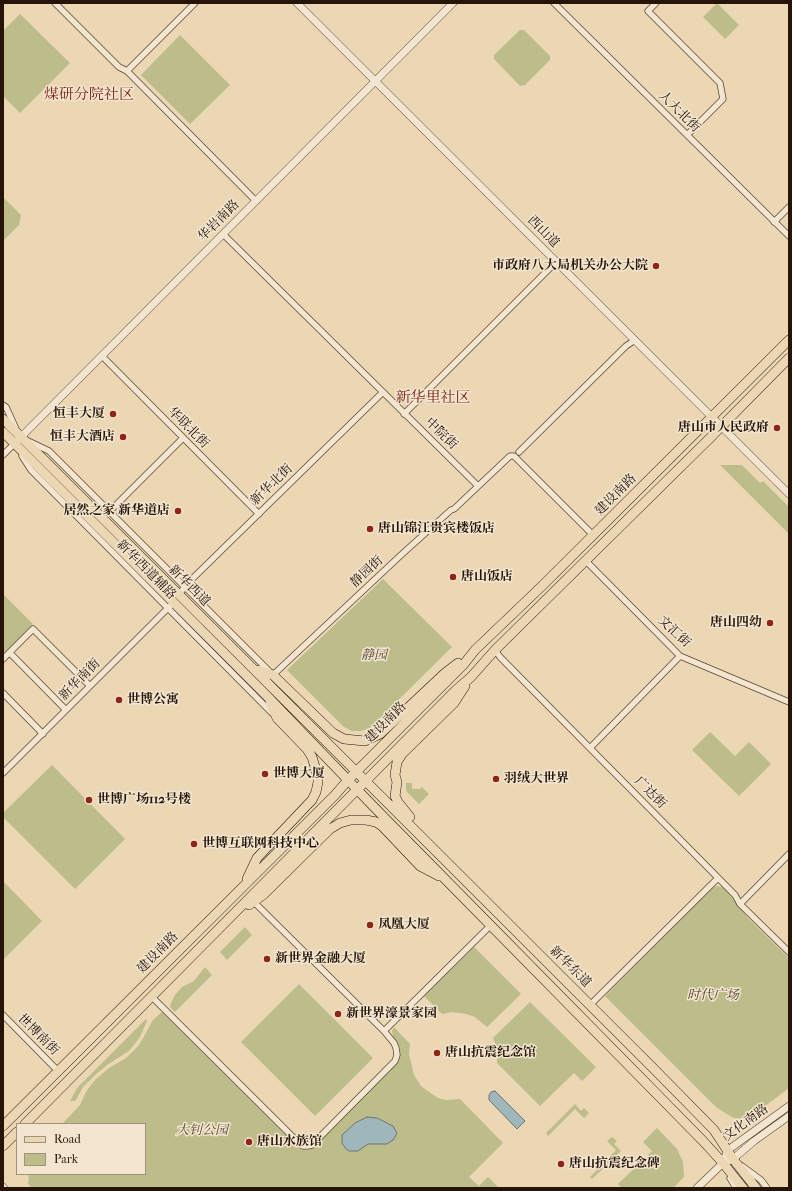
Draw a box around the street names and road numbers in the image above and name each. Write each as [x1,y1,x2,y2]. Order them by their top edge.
street label: 人大北街 [655,88,703,136]
street label: 华岩南路 [195,197,243,245]
street label: 西山道 [524,213,562,251]
street label: 华联北街 [164,404,212,452]
street label: 中院街 [422,415,460,453]
street label: 新华北街 [248,461,296,509]
street label: 建设南路 [592,471,640,519]
street label: 新华西道辅路 [113,537,179,603]
street label: 静园街 [347,553,387,591]
street label: 新华西道 [165,562,213,610]
street label: 文汇街 [654,613,694,651]
street label: 新华南街 [56,656,104,704]
street label: 建设南路 [362,699,410,747]
street label: 广达街 [631,774,669,812]
street label: 建设南路 [134,929,182,977]
street label: 新华东道 [546,943,594,991]
street label: 世博南街 [14,1011,62,1059]
street label: 文化南路 [720,1101,772,1145]

